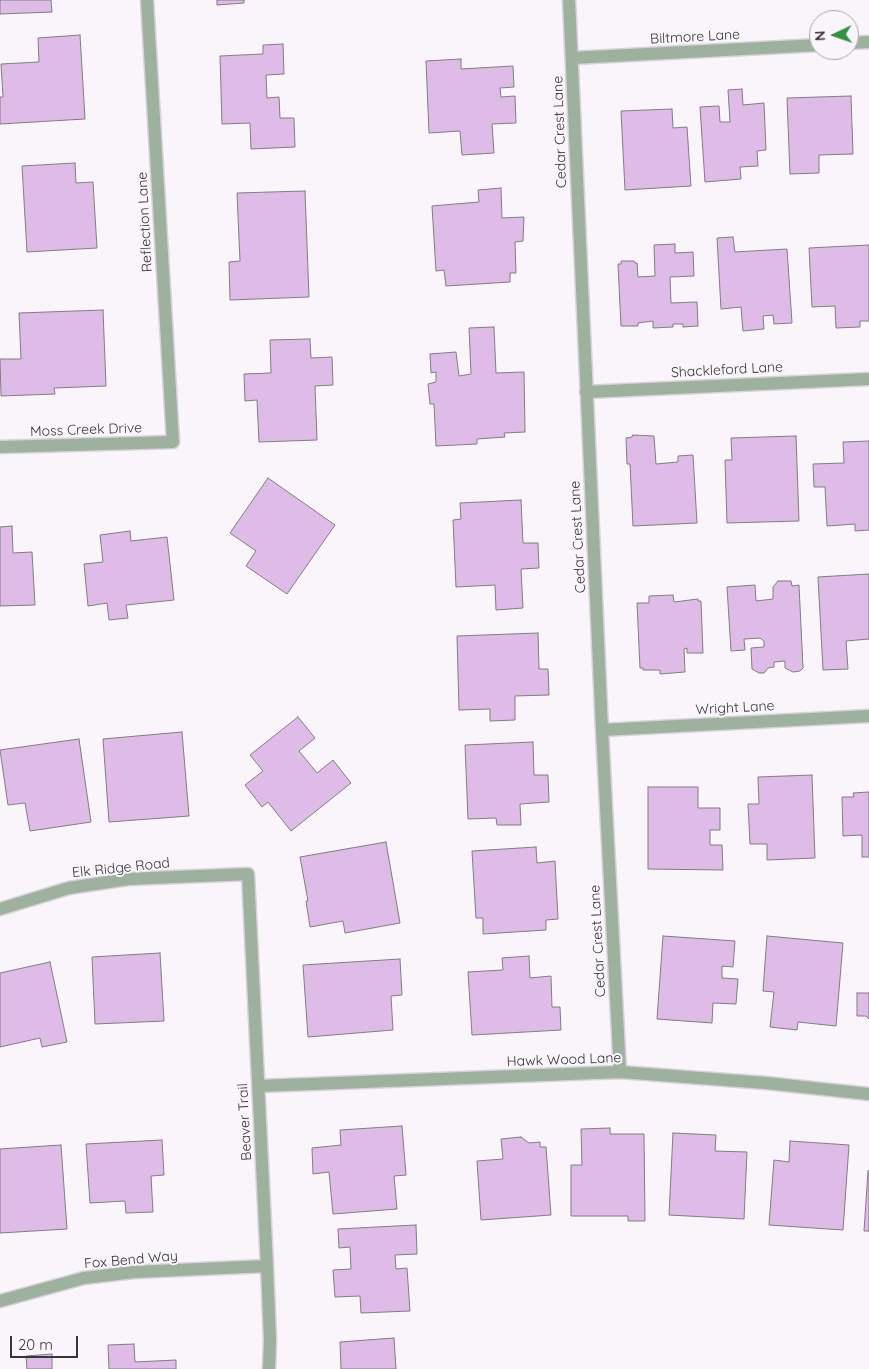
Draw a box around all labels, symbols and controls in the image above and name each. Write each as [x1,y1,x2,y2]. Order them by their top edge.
north arrow [809,10,859,60]
street label: Biltmore Lane [650,26,740,48]
text: N [811,30,829,41]
street label: Cedar Crest Lane [550,76,570,188]
street label: Reflection Lane [134,171,156,273]
street label: Shackleford Lane [671,359,783,381]
street label: Moss Creek Drive [30,420,142,440]
street label: Cedar Crest Lane [567,480,589,594]
street label: Wright Lane [695,698,775,718]
street label: Elk Ridge Road [71,855,171,881]
street label: Cedar Crest Lane [587,884,609,998]
street label: Hawk Wood Lane [506,1050,622,1070]
street label: Beaver Trail [235,1083,255,1161]
street label: Fox Bend Way [84,1248,178,1272]
scale bar [12,1326,80,1358]
text: 20 m [18,1335,53,1354]

